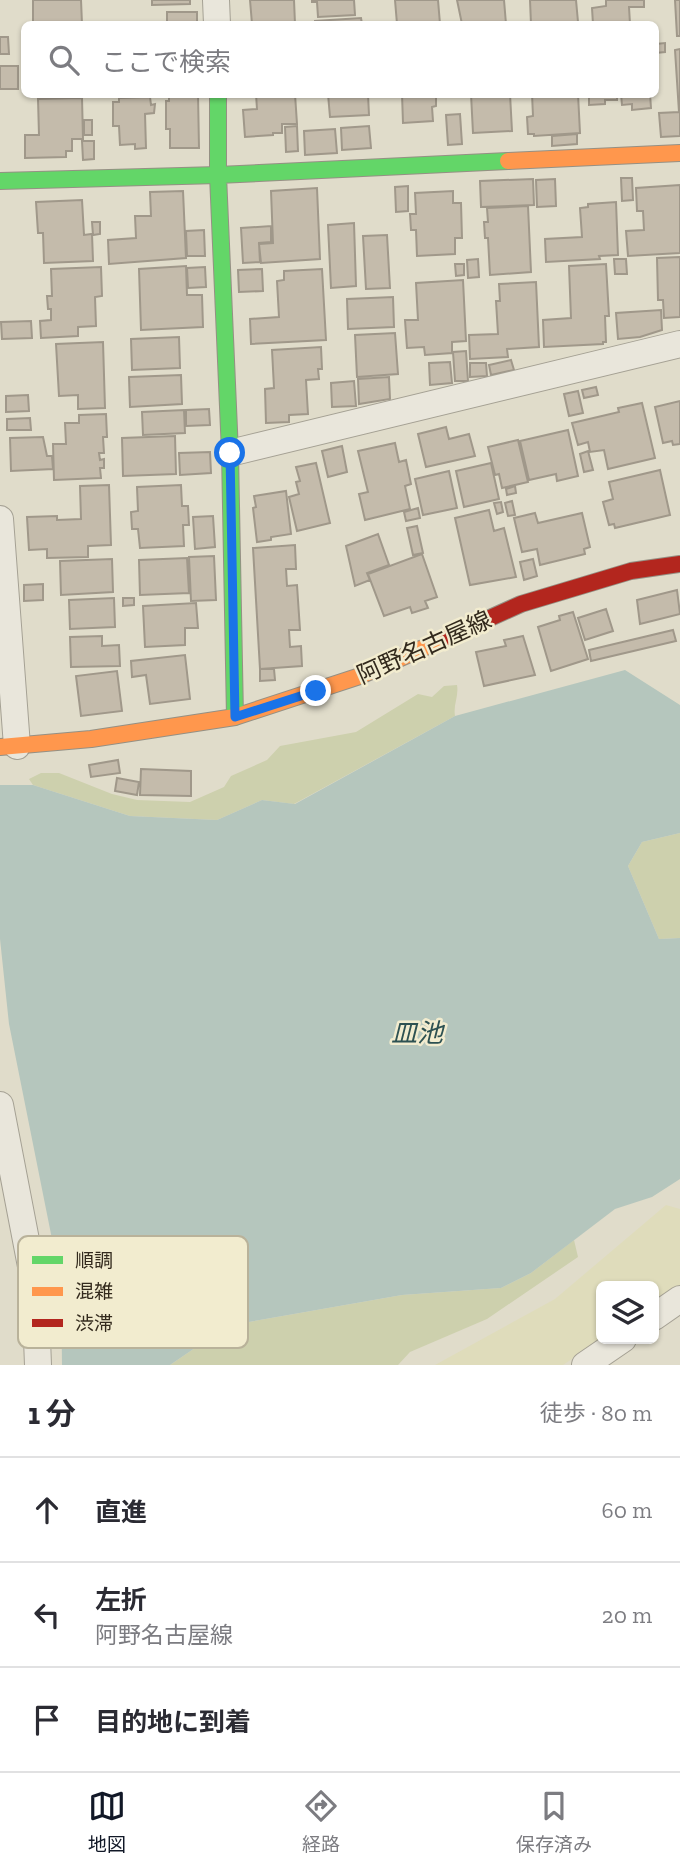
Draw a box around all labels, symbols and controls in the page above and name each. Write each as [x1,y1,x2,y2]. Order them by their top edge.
search box [21,21,659,98]
icon: search [45,41,83,79]
text: ここで検索 [101,46,231,78]
route start [214,437,245,468]
street label: 阿野名古屋線 [352,604,496,690]
route end [300,675,331,706]
water label: 皿池 [391,1017,446,1049]
legend [18,1236,248,1348]
text: 順調 [75,1249,113,1272]
text: 混雑 [75,1280,113,1303]
map controls [596,1281,659,1344]
button: layers [596,1281,659,1344]
text: 渋滞 [75,1312,113,1335]
text: 1 分 [28,1396,76,1432]
text: 徒歩 · 80 m [540,1399,652,1427]
icon: ahead [28,1491,66,1529]
text: 直進 [95,1496,147,1528]
text: 60 m [601,1496,652,1524]
text: 左折 [95,1584,147,1616]
icon: left [28,1596,66,1634]
text: 20 m [602,1601,652,1629]
text: 阿野名古屋線 [95,1621,233,1649]
icon: arrive [28,1701,66,1739]
text: 目的地に到着 [95,1706,251,1738]
tab: 地図 [88,1787,126,1856]
tab: 経路 [302,1787,340,1856]
tab: 保存済み [516,1787,592,1856]

